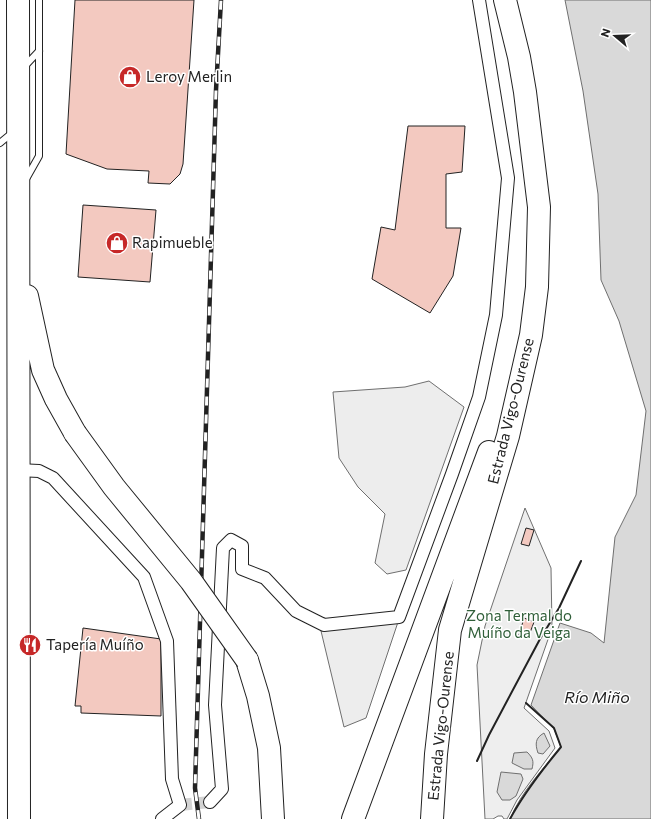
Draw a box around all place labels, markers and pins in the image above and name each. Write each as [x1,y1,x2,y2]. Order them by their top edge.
shop icon: Leroy Merlin [117,64,143,90]
place label: Leroy Merlin [146,67,232,85]
shop icon: Rapimueble [104,230,130,256]
place label: Rapimueble [132,233,213,251]
restaurant icon: Tapería Muíño [17,632,43,658]
place label: Tapería Muíño [46,635,144,653]

